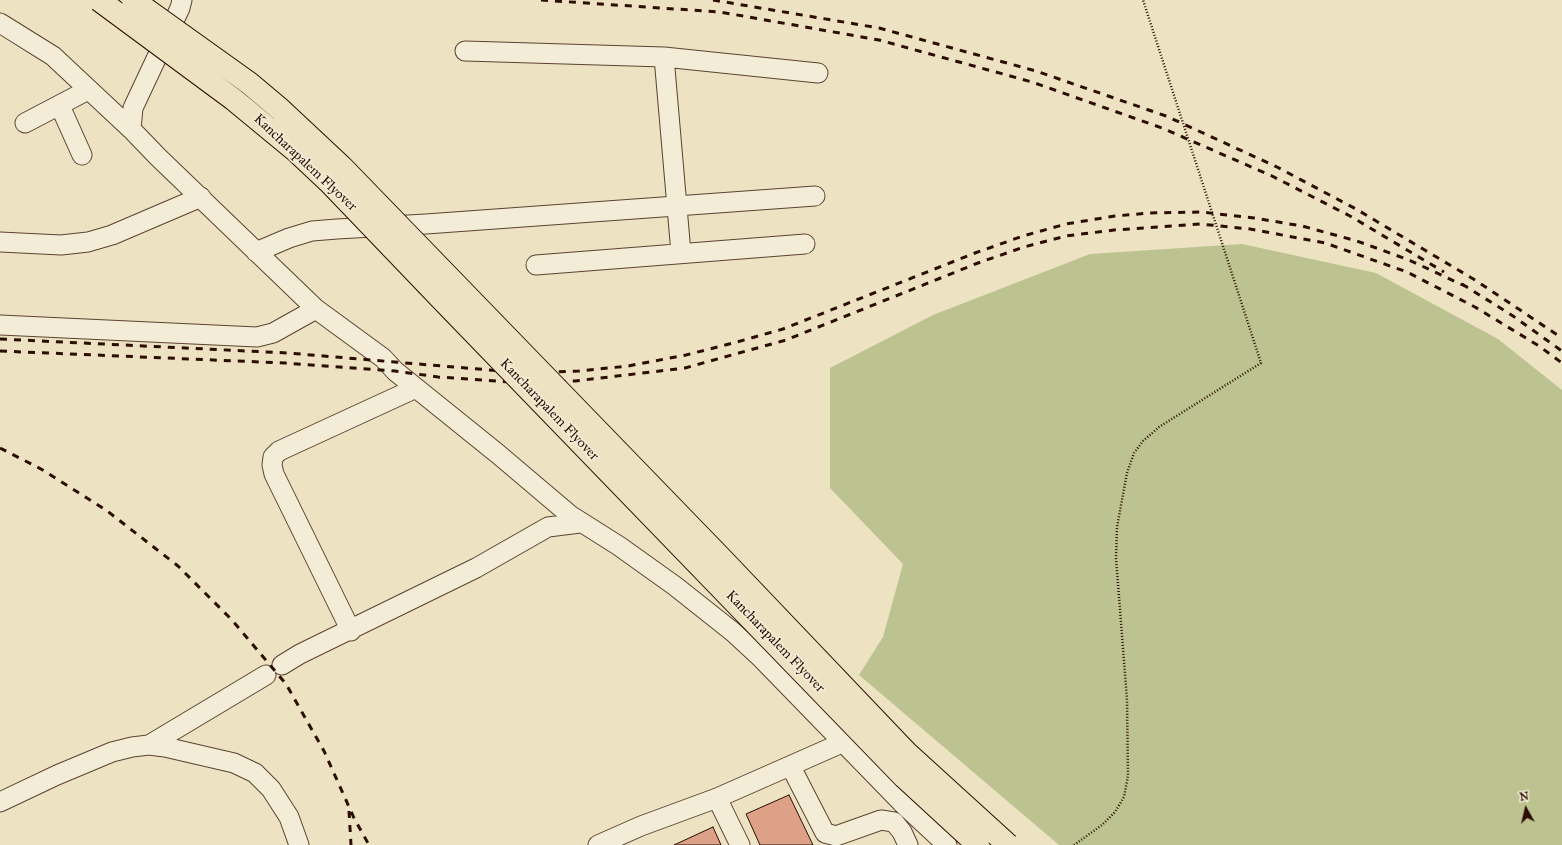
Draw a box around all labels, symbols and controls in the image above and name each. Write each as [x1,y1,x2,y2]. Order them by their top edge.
street label: Kancharapalem Flyover [250,111,360,215]
street label: Kancharapalem Flyover [496,356,602,464]
street label: Kancharapalem Flyover [722,588,828,696]
north arrow [1506,789,1546,829]
text: N [1519,790,1530,804]

